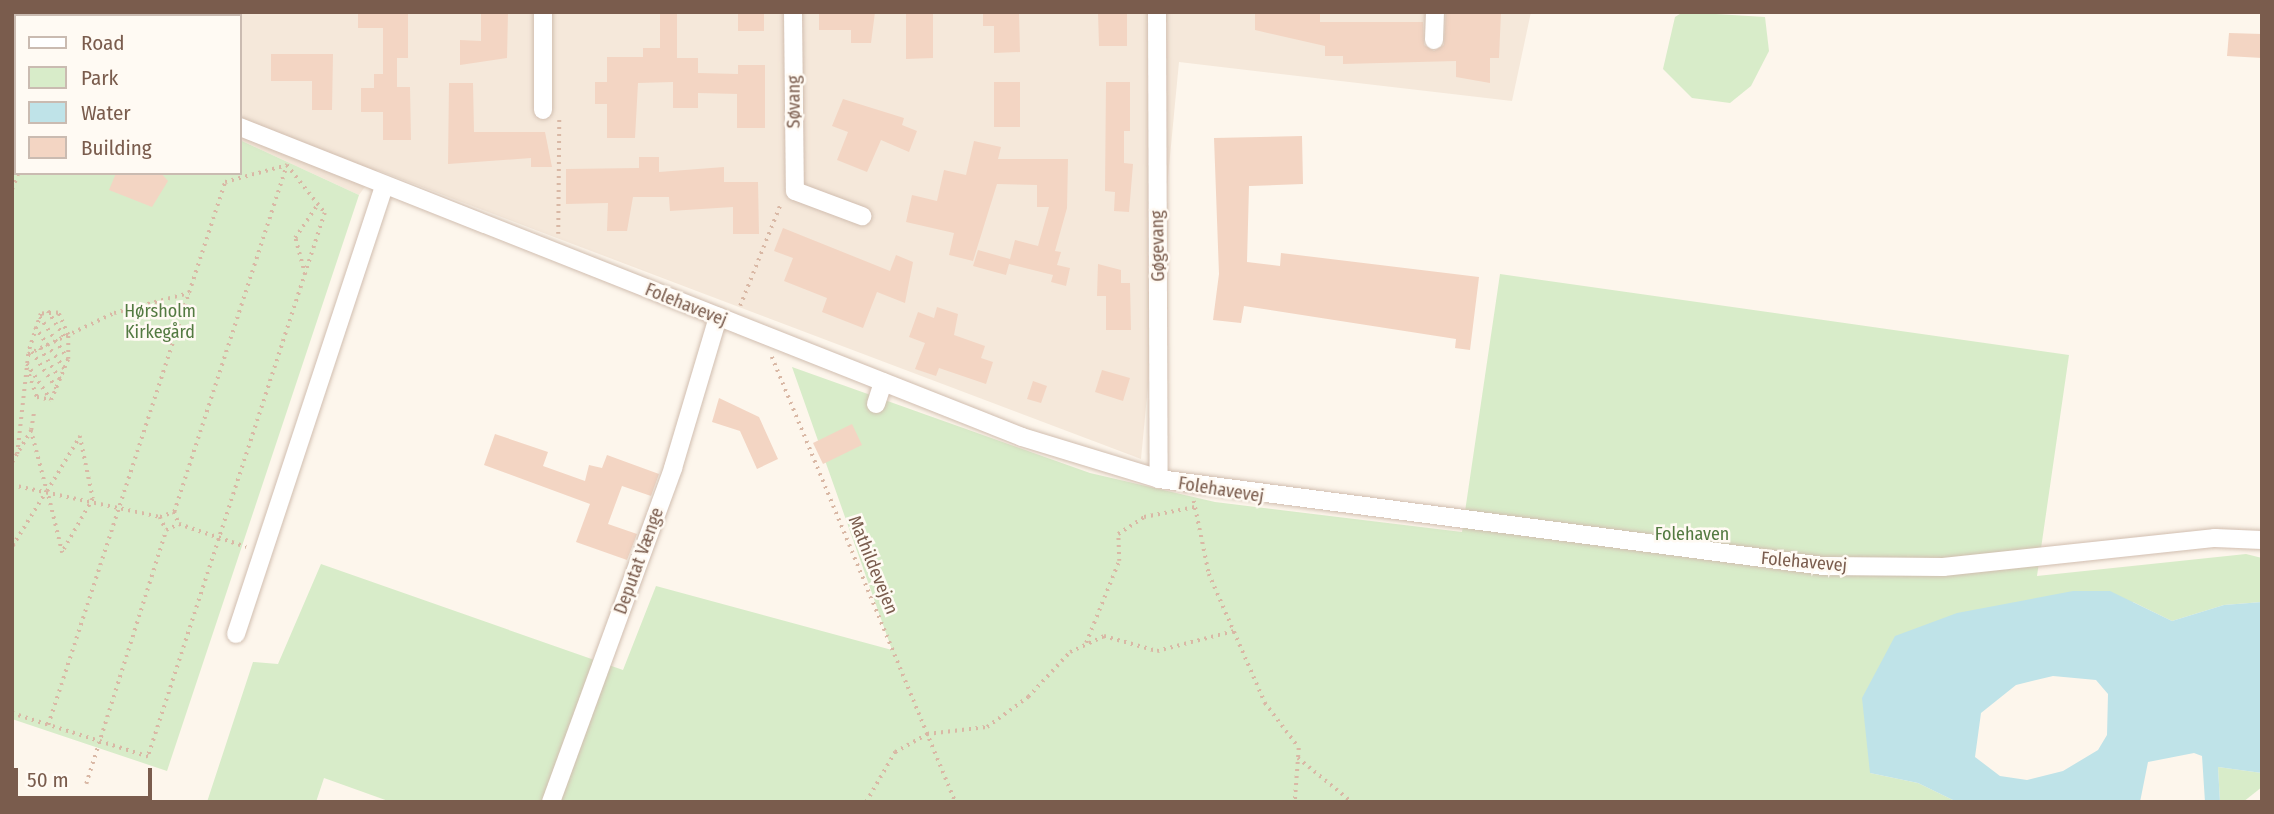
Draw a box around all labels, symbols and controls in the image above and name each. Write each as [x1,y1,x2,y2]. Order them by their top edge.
legend [14,14,242,175]
text: Road [81,30,125,56]
text: Park [81,65,118,91]
street label: Søvang [783,76,805,128]
text: Water [81,100,131,126]
text: Building [81,135,152,161]
street label: Gøgevang [1147,210,1169,282]
street label: Folehavevej [642,279,730,331]
park label: Hørsholm Kirkegård [124,301,196,344]
street label: Folehavevej [1177,473,1265,507]
street label: Deputat Vænge [610,505,668,617]
street label: Mathildevejen [843,513,903,617]
park label: Folehaven [1655,523,1729,545]
street label: Folehavevej [1760,547,1848,577]
scale bar [18,754,156,798]
text: 50 m [27,767,69,793]

